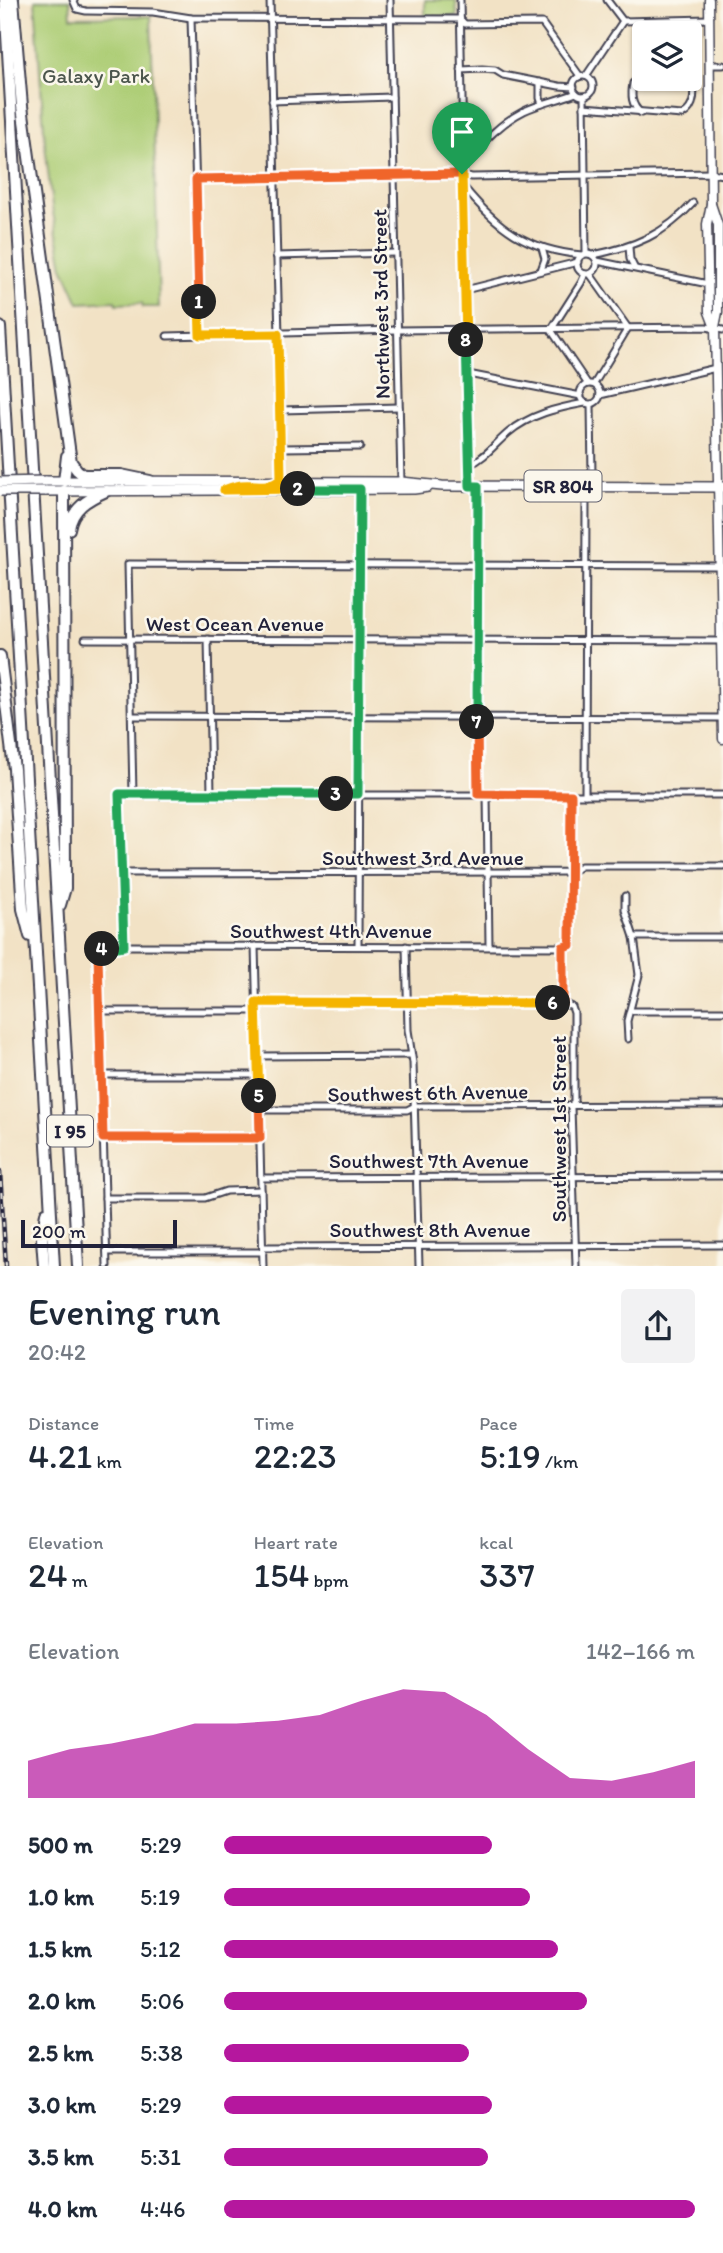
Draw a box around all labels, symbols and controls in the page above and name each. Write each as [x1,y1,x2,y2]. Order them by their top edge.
map controls [632,21,702,91]
button: layers [632,21,702,91]
park label: Galaxy Park [42,63,150,88]
pin [432,102,492,174]
icon: arrive [443,113,481,151]
street label: Northwest 3rd Street [366,209,395,399]
pin: 1 [182,284,216,320]
text: 1 [194,290,203,313]
pin: 8 [448,322,484,358]
text: 8 [460,328,471,351]
road number: SR 804 [524,471,602,502]
pin: 2 [280,472,316,506]
text: 2 [293,477,303,500]
street label: West Ocean Avenue [146,611,324,636]
pin: 7 [460,704,494,740]
text: 7 [472,710,481,733]
pin: 3 [318,776,354,812]
text: 3 [330,782,341,805]
street label: Southwest 3rd Avenue [322,845,524,870]
street label: Southwest 4th Avenue [230,918,432,943]
pin: 4 [84,932,119,967]
text: 4 [96,937,107,960]
pin: 6 [536,986,570,1020]
text: 6 [547,991,558,1014]
street label: Southwest 1st Street [546,1036,571,1222]
pin: 5 [242,1078,276,1114]
street label: Southwest 6th Avenue [327,1078,529,1107]
text: 5 [254,1084,263,1107]
road number: I 95 [47,1116,93,1147]
street label: Southwest 7th Avenue [329,1148,529,1173]
scale bar [21,1217,177,1249]
street label: Southwest 8th Avenue [329,1217,531,1242]
text: 200 m [32,1220,86,1243]
text: Evening run [28,1289,221,1335]
button: share [621,1289,695,1363]
text: 20:42 [28,1338,86,1366]
text: Distance [28,1412,99,1435]
text: Time [254,1412,294,1435]
text: Pace [479,1412,517,1435]
text: 4.21 [28,1435,92,1477]
text: 22:23 [254,1435,337,1477]
text: 5:19 [479,1435,541,1477]
text: km [92,1450,122,1473]
text: /km [541,1450,578,1473]
text: Elevation [28,1531,104,1554]
text: Heart rate [254,1531,338,1554]
text: kcal [479,1531,513,1554]
text: 24 [28,1554,67,1596]
text: 154 [254,1554,309,1596]
text: 337 [479,1554,535,1596]
text: m [67,1569,88,1592]
text: bpm [309,1569,349,1592]
text: Elevation [28,1637,119,1665]
text: 142–166 m [586,1637,695,1665]
text: 500 m [28,1831,93,1859]
text: 5:29 [140,1831,182,1859]
text: 1.0 km [28,1883,94,1911]
text: 5:19 [140,1883,180,1911]
text: 1.5 km [28,1935,92,1963]
text: 5:12 [140,1935,180,1963]
text: 2.0 km [28,1987,96,2015]
text: 5:06 [140,1987,184,2015]
text: 2.5 km [28,2039,93,2067]
text: 5:38 [140,2039,183,2067]
text: 3.0 km [28,2091,96,2119]
text: 5:29 [140,2091,182,2119]
text: 3.5 km [28,2143,94,2171]
text: 5:31 [140,2143,181,2171]
text: 4.0 km [28,2195,97,2223]
text: 4:46 [140,2195,185,2223]

